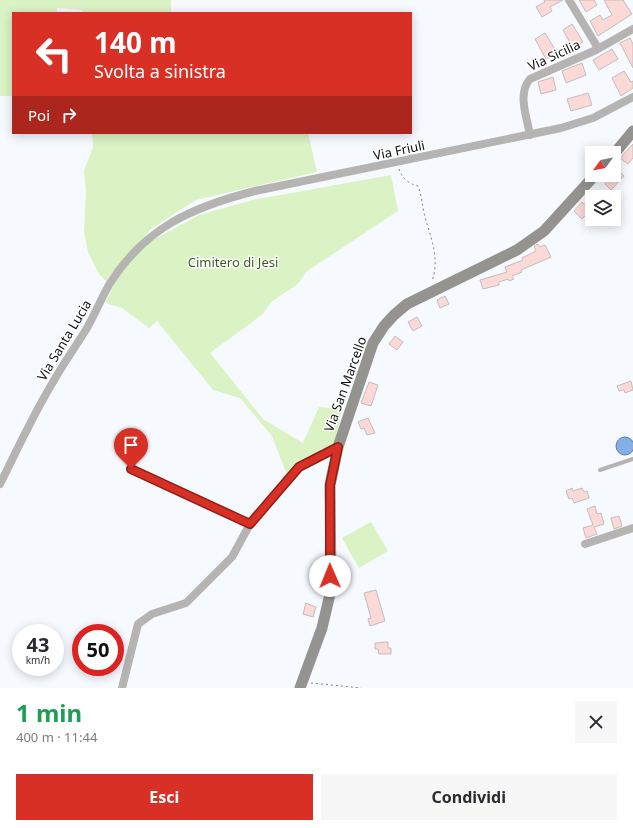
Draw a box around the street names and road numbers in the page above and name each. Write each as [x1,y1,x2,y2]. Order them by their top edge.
street label: Via Sicilia [525,35,583,75]
street label: Via Friuli [372,136,426,164]
street label: Via Santa Lucia [33,296,95,384]
street label: Via San Marcello [319,334,371,434]

